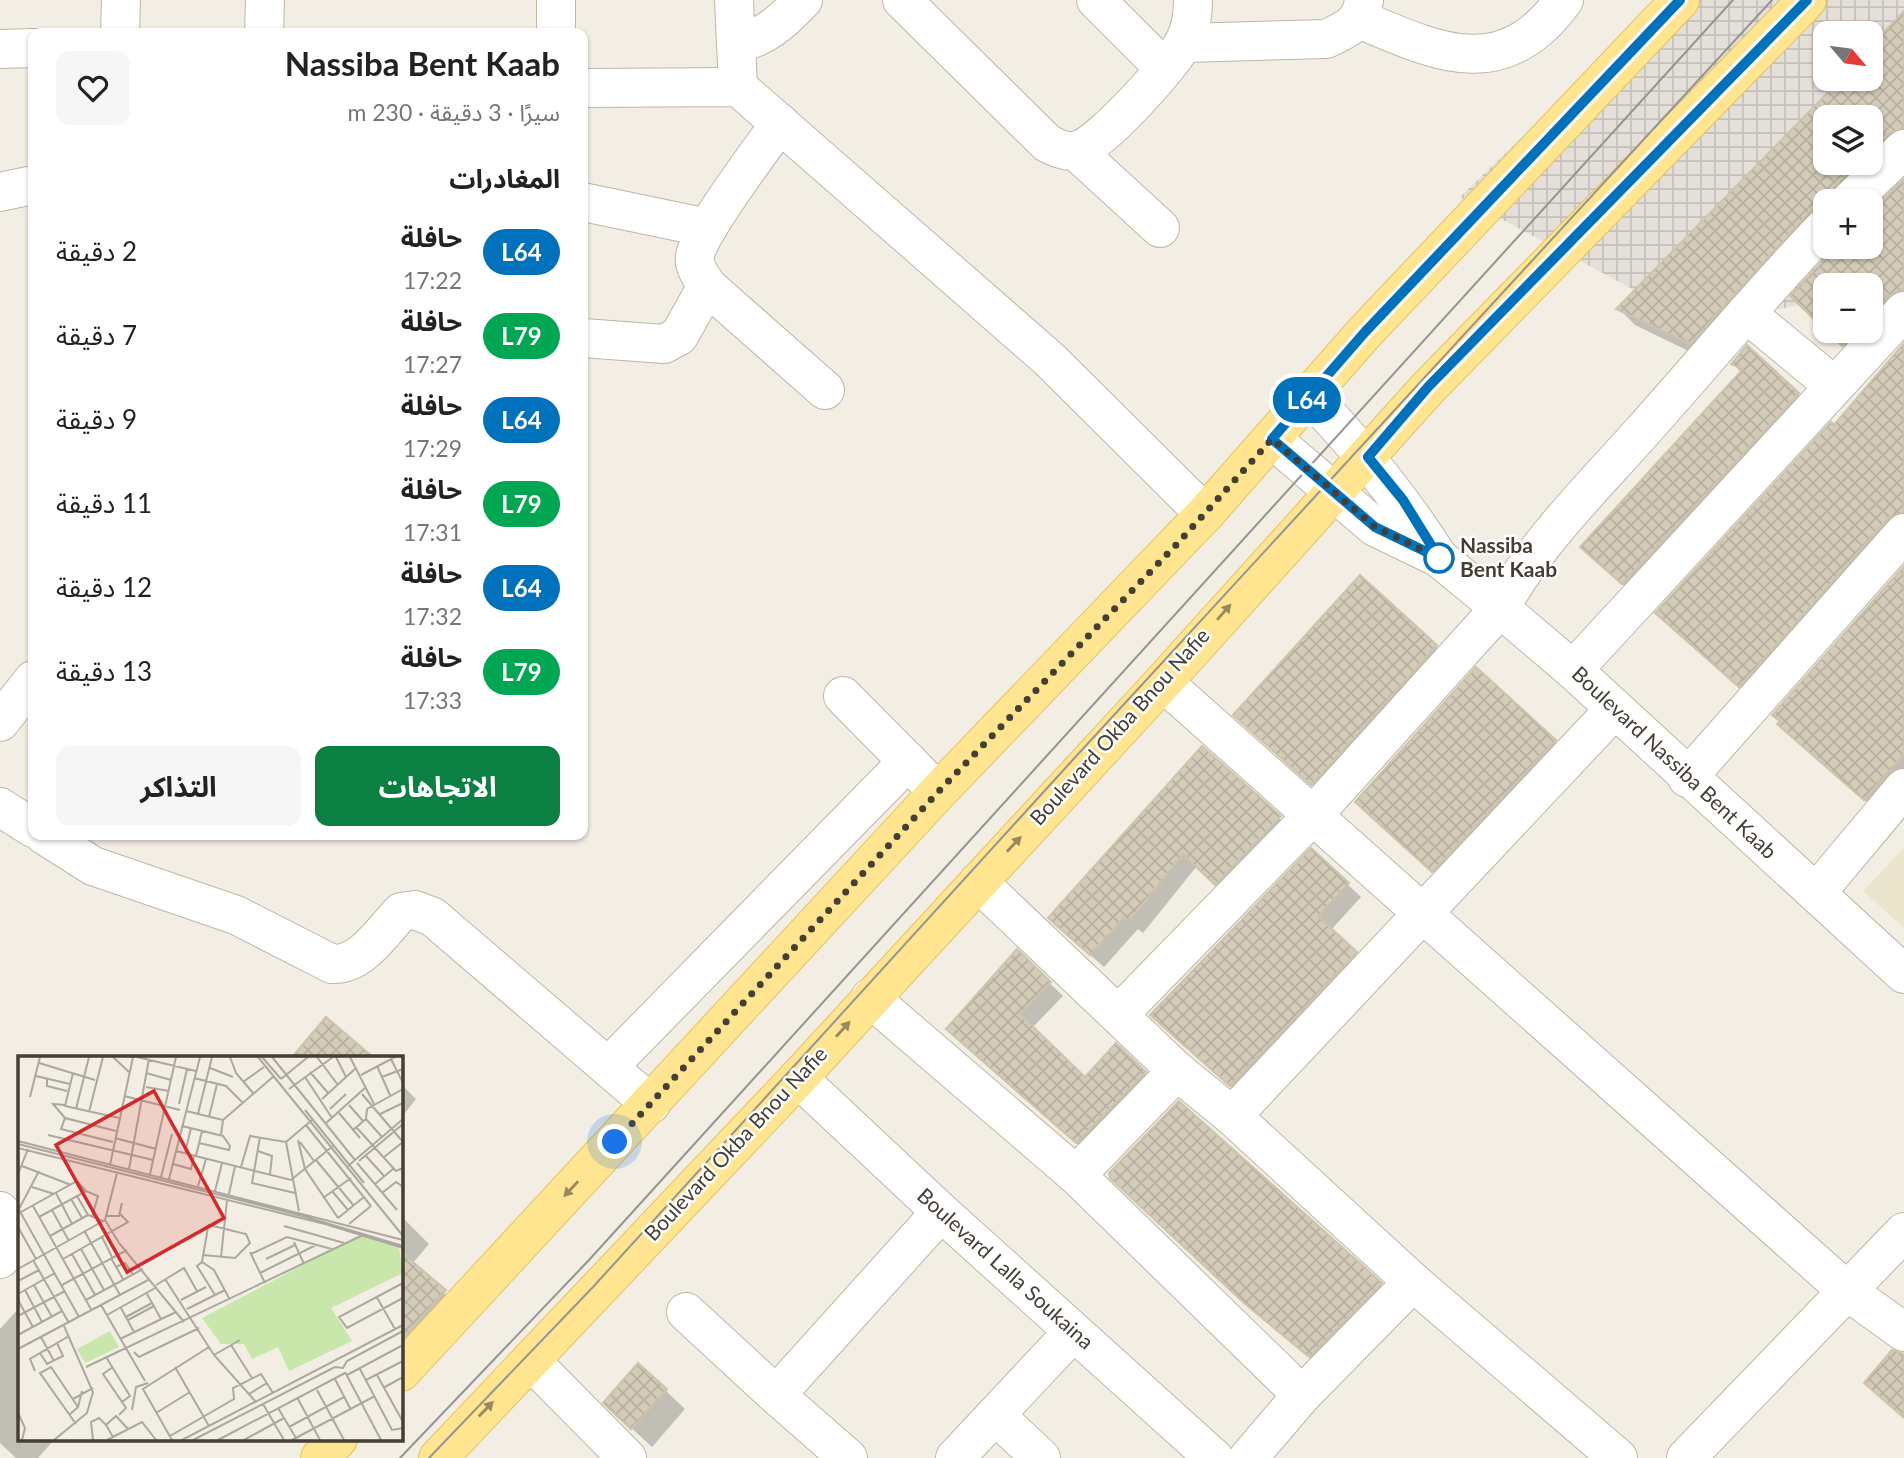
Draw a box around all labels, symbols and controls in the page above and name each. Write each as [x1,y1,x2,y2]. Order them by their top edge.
north arrow [1813,21,1883,91]
map controls [1813,21,1883,343]
text: Nassiba Bent Kaab [285,43,560,83]
button: heart [56,51,130,125]
text: سيرًا · 3 دقيقة · 230 m [347,98,560,126]
button: layers [1813,105,1883,175]
text: المغادرات [449,162,560,194]
button: + [1813,189,1883,259]
text: حافلة [401,221,462,253]
text: 2 دقيقة [56,235,137,267]
text: L64 [501,237,542,266]
text: 17:22 [403,266,462,294]
button: − [1813,273,1883,343]
text: حافلة [401,305,462,337]
text: 7 دقيقة [56,319,137,351]
text: L79 [501,321,542,350]
text: 17:27 [403,350,462,378]
line badge: L64 [1267,377,1347,423]
text: L64 [1287,385,1327,414]
text: حافلة [401,389,462,421]
text: 9 دقيقة [56,403,137,435]
text: L64 [501,405,542,434]
text: 17:29 [403,434,462,462]
text: حافلة [401,473,462,505]
text: 11 دقيقة [56,487,152,519]
text: L79 [501,489,542,518]
text: 17:31 [403,518,462,546]
place label: Nassiba Bent Kaab [1460,532,1557,581]
marker: Nassiba Bent Kaab [1424,543,1454,573]
text: حافلة [401,557,462,589]
text: 12 دقيقة [56,571,152,603]
text: L64 [501,573,542,602]
text: 17:32 [403,602,462,630]
one-way arrow [1216,604,1231,621]
street label: Boulevard Okba Bnou Nafie [1024,622,1214,830]
text: حافلة [401,641,462,673]
text: 13 دقيقة [56,655,152,687]
text: L79 [501,657,542,686]
street label: Boulevard Nassiba Bent Kaab [1568,660,1783,863]
text: 17:33 [403,686,462,714]
button: التذاكر [56,746,301,826]
button: الاتجاهات [315,746,560,826]
one-way arrow [1005,836,1021,853]
one-way arrow [834,1021,850,1038]
street label: Boulevard Okba Bnou Nafie [638,1041,831,1245]
inset map [18,1056,402,1440]
your location [597,1124,632,1159]
one-way arrow [564,1180,580,1197]
street label: Boulevard Lalla Soukaina [913,1182,1099,1354]
one-way arrow [477,1401,493,1418]

